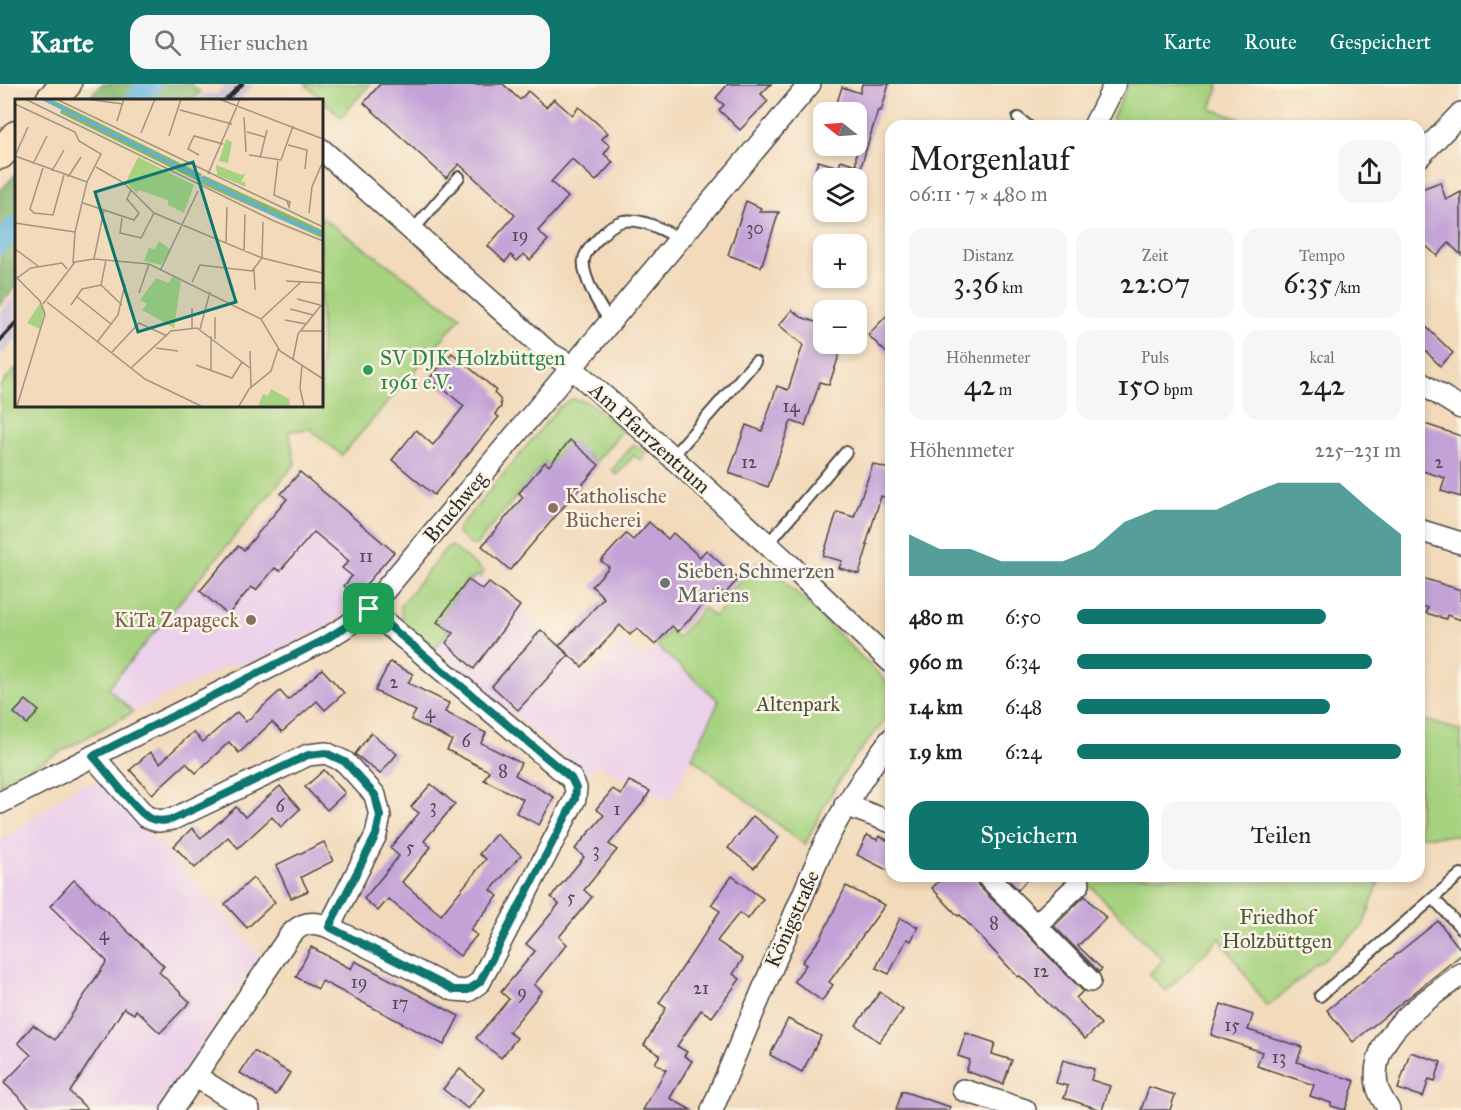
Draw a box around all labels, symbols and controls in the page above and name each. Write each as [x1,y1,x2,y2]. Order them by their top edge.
search box [130,15,550,69]
text: Karte [30,25,94,60]
icon: search [151,26,184,59]
text: Hier suchen [199,29,308,56]
text: Karte [1163,29,1211,55]
text: Route [1244,29,1297,55]
text: Gespeichert [1330,29,1431,55]
inset map [15,99,322,406]
north arrow [813,102,867,156]
map controls [813,102,867,354]
text: Morgenlauf [909,139,1070,179]
button: share [1338,140,1401,203]
button: layers [813,168,867,222]
text: 06:11 · 7 × 480 m [909,182,1048,206]
house number: 30 [746,217,764,239]
house number: 19 [512,224,528,246]
button: + [813,234,867,288]
text: Distanz [962,246,1014,265]
text: Zeit [1142,246,1168,265]
text: Tempo [1299,246,1345,265]
text: 3.36 [953,265,999,301]
text: 22:07 [1120,265,1190,301]
text: 6:35 [1283,265,1332,301]
text: km [999,278,1023,297]
text: /km [1332,278,1361,297]
button: − [813,300,867,354]
place label: SV DJK Holzbüttgen 1961 e.V. [380,345,565,395]
text: Höhenmeter [946,348,1030,367]
text: Puls [1141,348,1169,367]
text: kcal [1309,348,1335,367]
marker: SV DJK Holzbüttgen 1961 e.V. [361,363,375,377]
text: 42 [964,367,995,403]
text: 150 [1117,367,1160,403]
text: 242 [1299,367,1345,403]
street label: Am Pfarrzentrum [583,376,716,499]
text: m [995,380,1012,399]
text: bpm [1160,380,1193,399]
house number: 14 [782,395,801,417]
text: Höhenmeter [909,438,1014,462]
text: 225–231 m [1315,438,1401,462]
house number: 12 [741,451,757,473]
house number: 2 [1435,451,1444,473]
street label: Bruchweg [418,466,493,548]
place label: Katholische Bücherei [565,483,667,533]
marker: Katholische Bücherei [546,501,560,515]
house number: 11 [359,545,373,567]
place label: Sieben Schmerzen Mariens [677,558,835,608]
marker: Sieben Schmerzen Mariens [658,576,672,590]
pin [343,583,394,634]
icon: arrive [352,592,385,625]
text: 480 m [909,605,964,629]
text: 6:50 [1005,605,1041,629]
place label: KiTa Zapageck [114,607,239,633]
marker: KiTa Zapageck [244,613,258,627]
text: 960 m [909,650,963,674]
text: 6:34 [1005,650,1039,674]
house number: 2 [390,671,399,693]
park label: Altenpark [755,691,840,717]
text: 1.4 km [909,695,963,719]
text: 6:48 [1005,695,1042,719]
house number: 4 [425,701,436,723]
house number: 6 [461,730,471,752]
text: 1.9 km [909,740,962,764]
text: 6:24 [1005,740,1041,764]
house number: 8 [498,760,508,782]
house number: 6 [275,795,285,817]
house number: 3 [429,795,437,817]
house number: 1 [613,798,621,820]
button: Speichern [909,801,1149,870]
button: Teilen [1161,801,1401,870]
house number: 5 [406,836,415,858]
house number: 3 [592,839,600,861]
street label: Königstraße [759,866,825,972]
house number: 5 [567,886,576,908]
park label: Friedhof Holzbüttgen [1222,904,1332,954]
house number: 8 [989,912,999,934]
house number: 4 [99,923,110,945]
house number: 12 [1033,960,1049,982]
house number: 19 [351,971,367,993]
house number: 21 [693,977,709,999]
house number: 9 [517,981,527,1003]
house number: 17 [392,992,408,1014]
house number: 15 [1224,1014,1240,1036]
house number: 13 [1272,1046,1286,1068]

